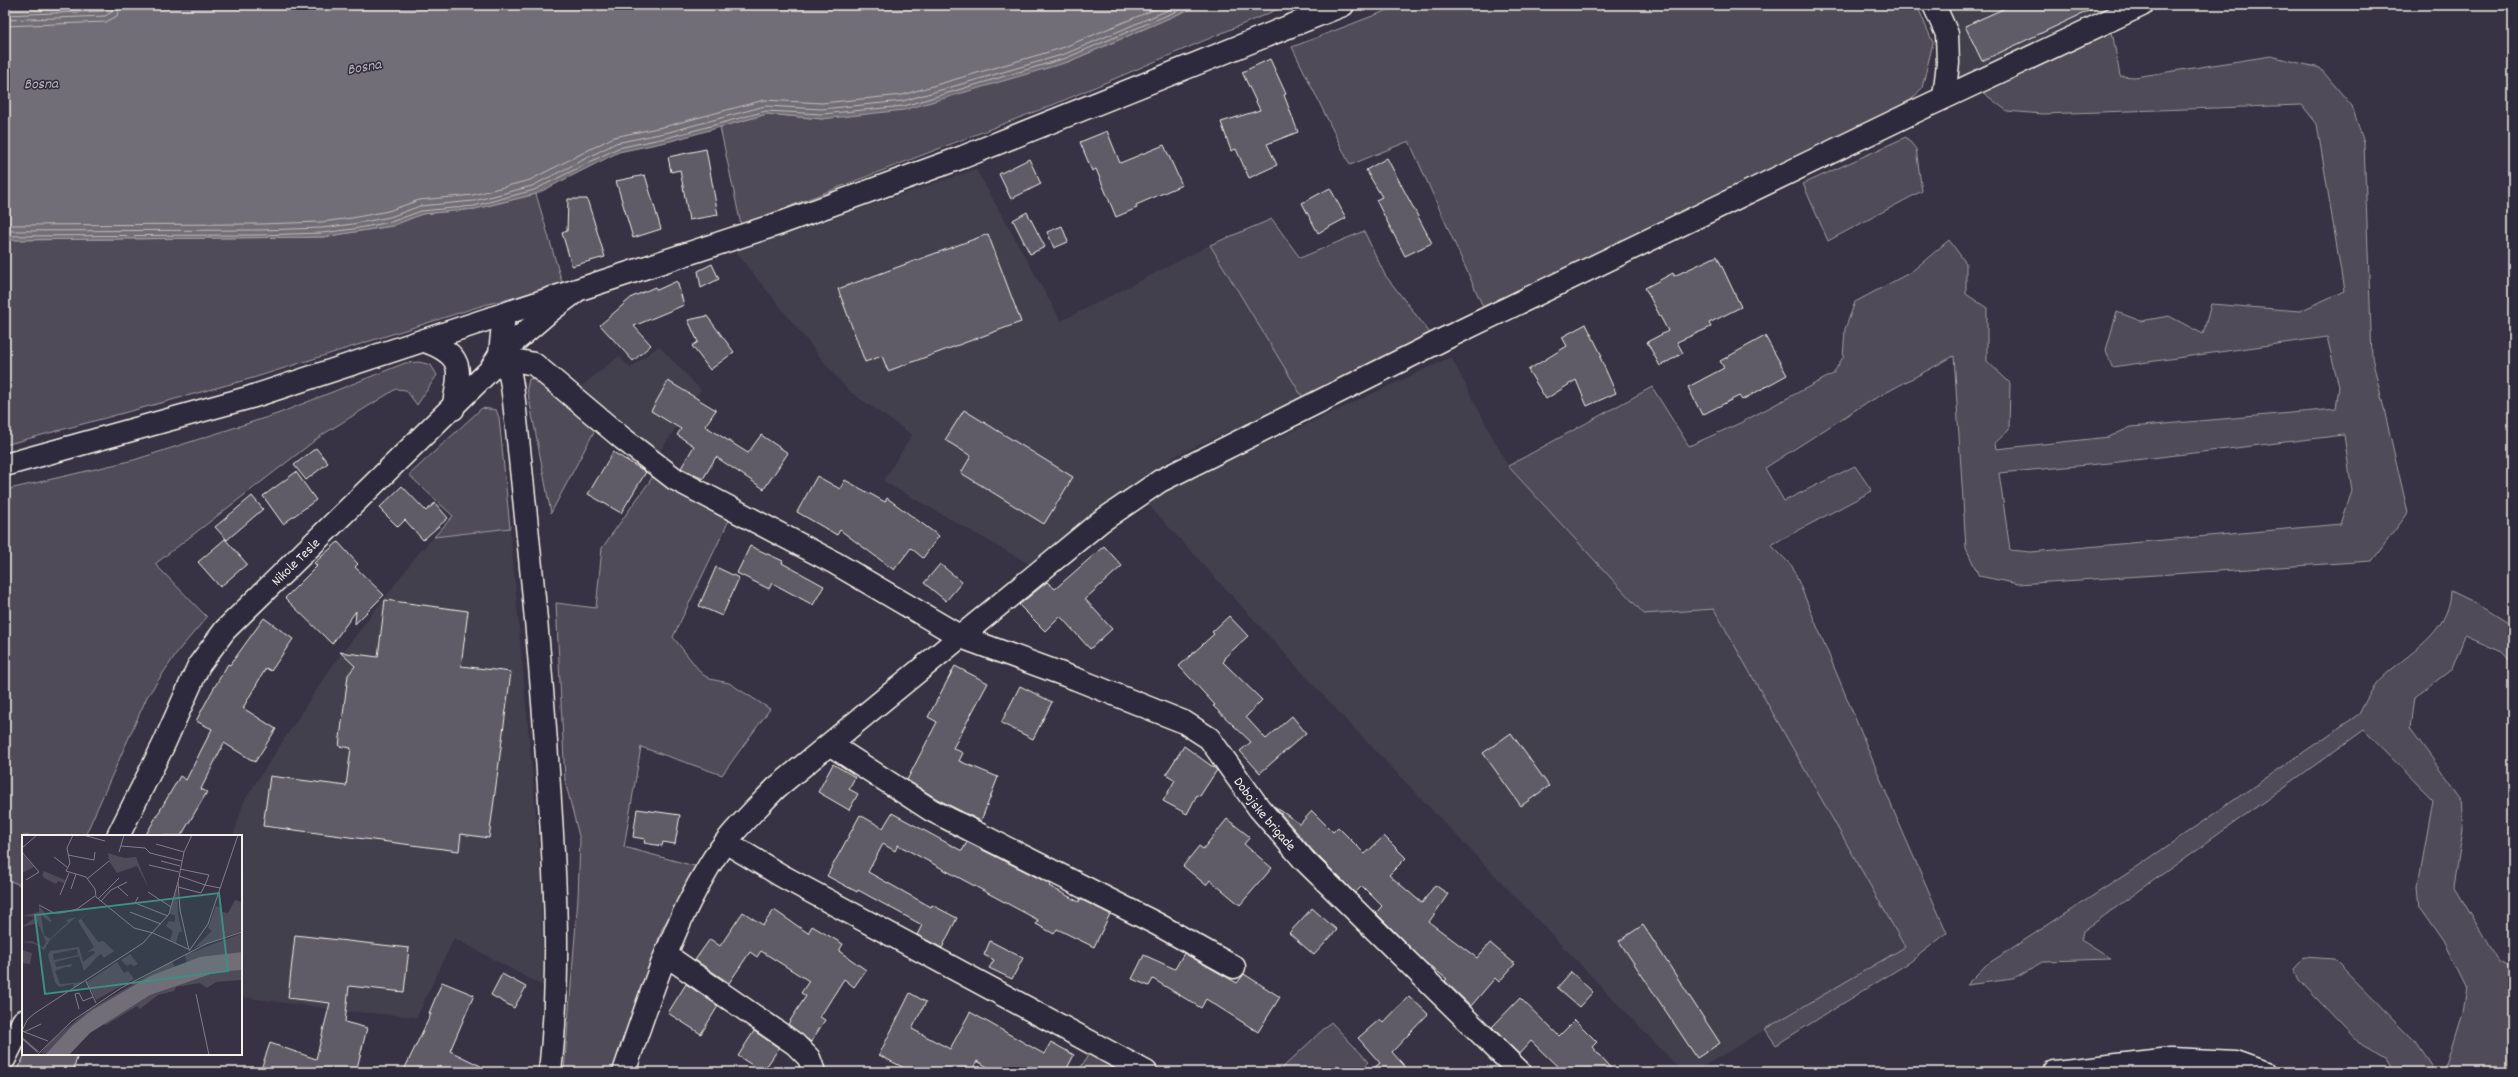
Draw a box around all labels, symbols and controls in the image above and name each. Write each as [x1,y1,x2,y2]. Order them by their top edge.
water label: Bosna [346,54,384,82]
water label: Bosna [24,74,59,96]
street label: Nikole Tesle [268,534,325,591]
street label: Dobojske brigade [1228,773,1300,856]
inset map [22,835,242,1055]

